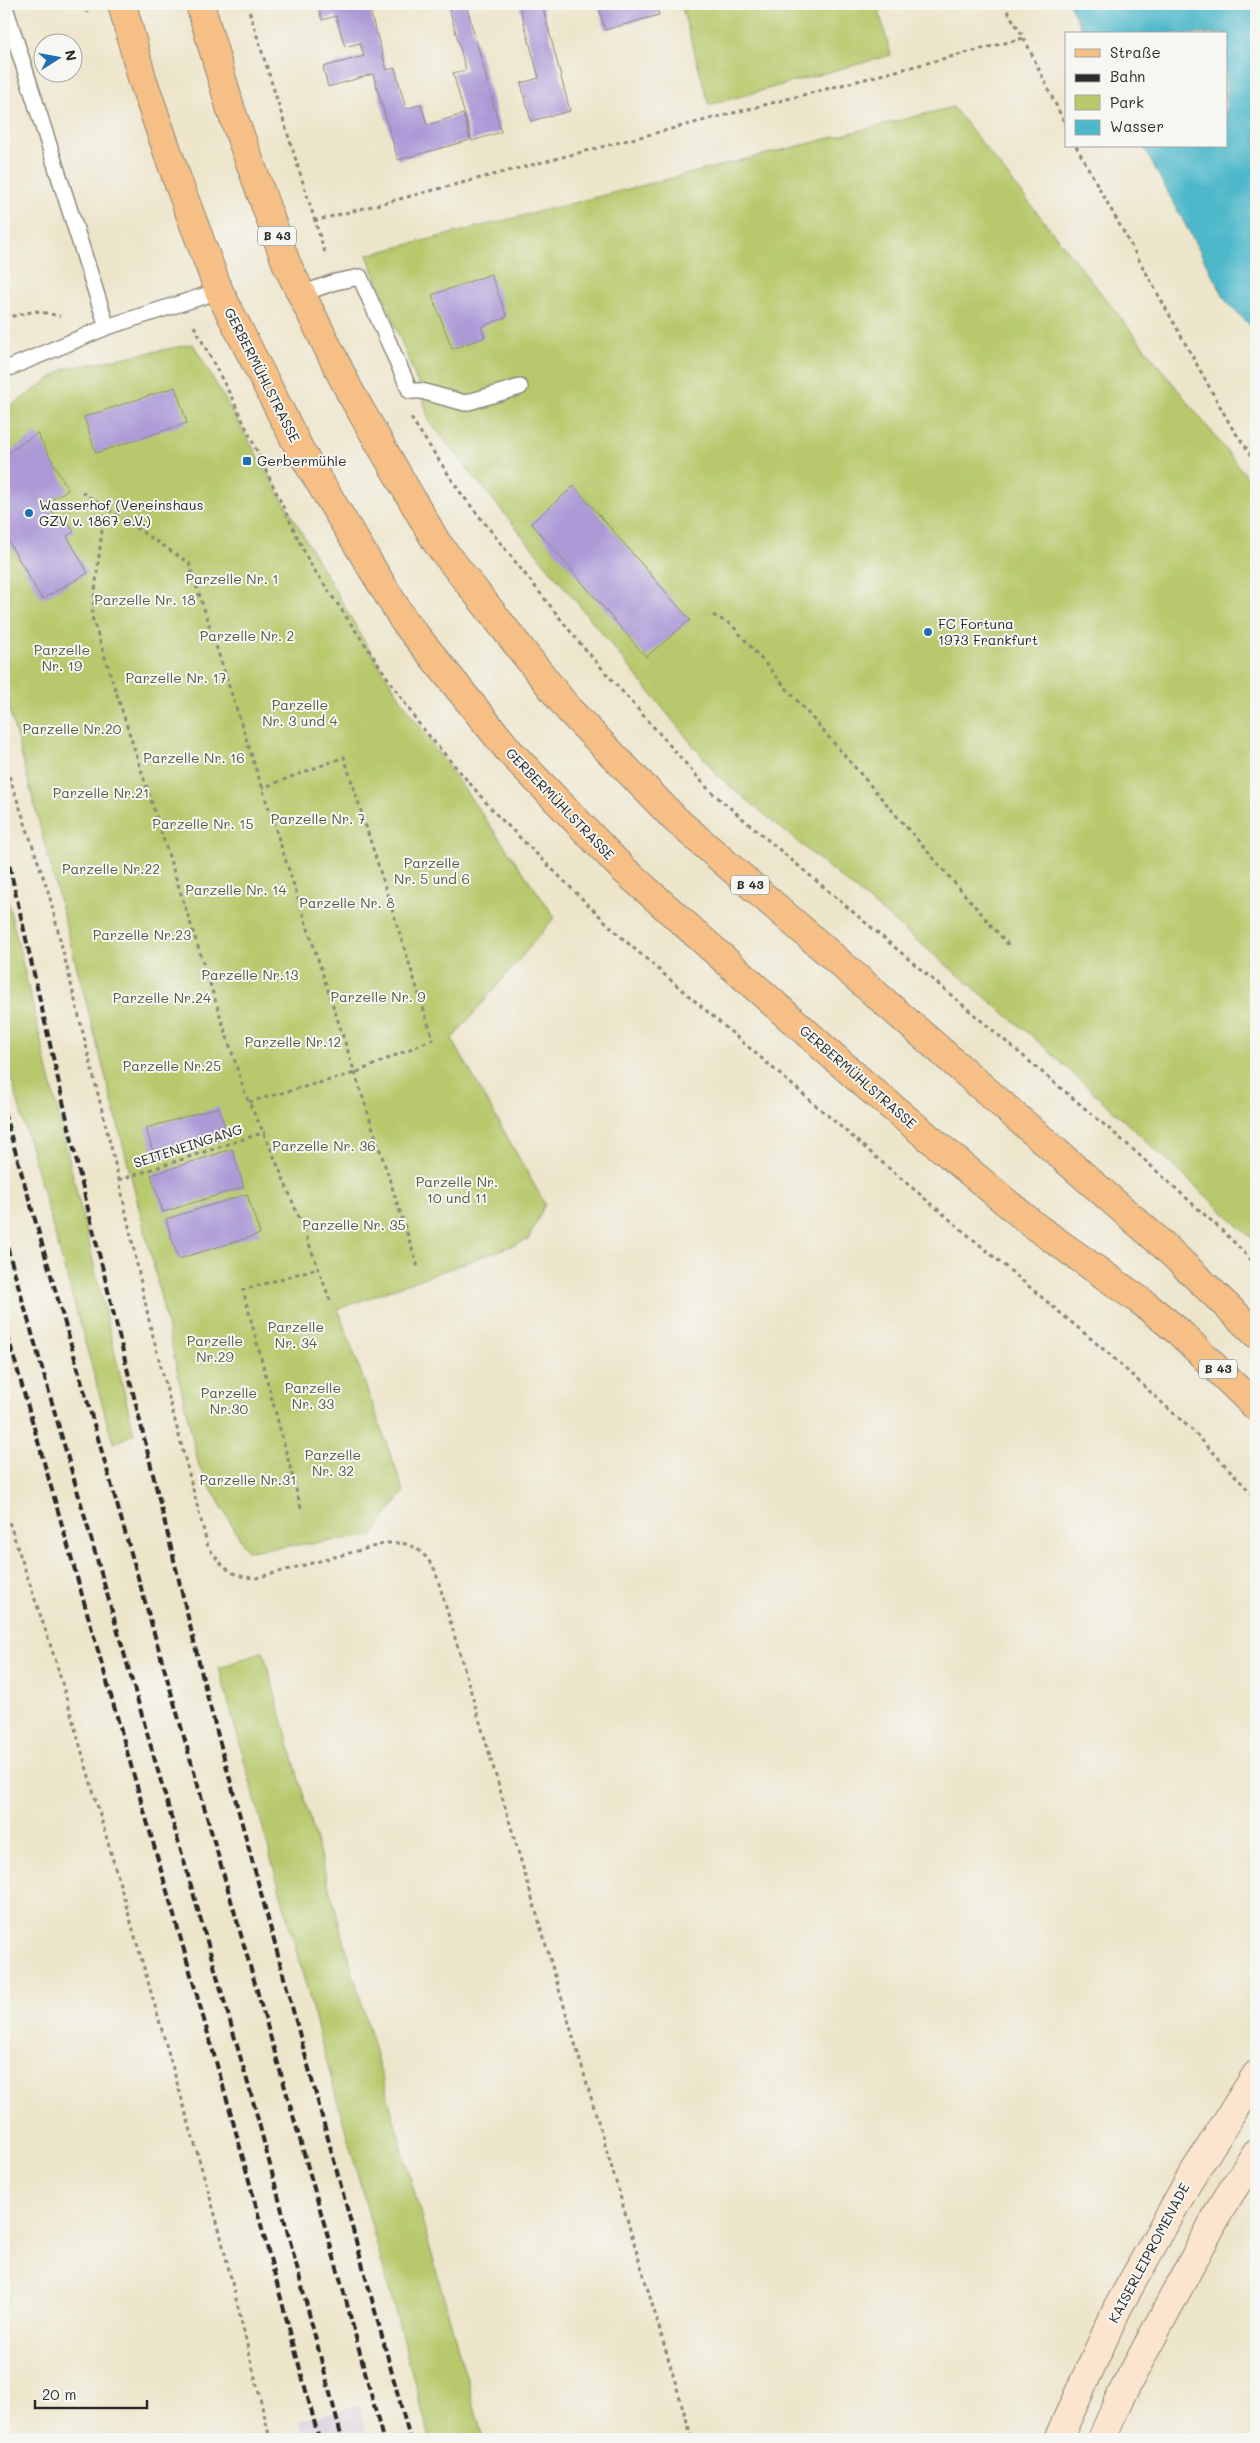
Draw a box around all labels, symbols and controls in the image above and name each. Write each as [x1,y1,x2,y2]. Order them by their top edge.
north arrow [32,32,82,82]
legend [1065,32,1228,148]
text: Straße [1110,42,1161,62]
text: N [61,48,82,62]
text: Bahn [1110,66,1145,86]
text: Park [1110,92,1144,112]
text: Wasser [1110,116,1164,136]
road number: B 43 [258,227,296,246]
street label: GERBERMÜHLSTRASSE [220,304,305,445]
place label: Gerbermühle [257,451,347,470]
marker: Gerbermühle [241,455,253,467]
place label: Wasserhof (Vereinshaus GZV v. 1867 e.V.) [39,495,204,530]
marker: Wasserhof (Vereinshaus GZV v. 1867 e.V.) [23,507,35,519]
park label: Parzelle Nr. 1 [185,569,279,588]
park label: Parzelle Nr. 18 [94,590,196,609]
place label: FC Fortuna 1973 Frankfurt [938,614,1038,649]
park label: Parzelle Nr. 2 [200,626,294,645]
marker: FC Fortuna 1973 Frankfurt [922,626,934,638]
park label: Parzelle Nr. 19 [34,640,90,675]
park label: Parzelle Nr. 17 [126,668,227,687]
park label: Parzelle Nr. 3 und 4 [262,695,339,730]
park label: Parzelle Nr.20 [23,719,122,738]
street label: GERBERMÜHLSTRASSE [502,743,619,864]
park label: Parzelle Nr. 16 [143,748,245,767]
park label: Parzelle Nr.21 [53,783,149,802]
park label: Parzelle Nr. 7 [271,809,366,828]
park label: Parzelle Nr. 15 [152,814,254,833]
park label: Parzelle Nr. 5 und 6 [394,853,470,888]
park label: Parzelle Nr.22 [62,859,160,878]
road number: B 43 [731,876,769,894]
park label: Parzelle Nr. 14 [185,880,287,899]
park label: Parzelle Nr. 8 [299,893,395,912]
park label: Parzelle Nr.23 [93,925,191,944]
park label: Parzelle Nr.13 [202,965,298,984]
park label: Parzelle Nr. 9 [330,987,426,1006]
park label: Parzelle Nr.24 [113,988,212,1007]
street label: GERBERMÜHLSTRASSE [796,1021,921,1133]
park label: Parzelle Nr.12 [245,1032,341,1051]
park label: Parzelle Nr.25 [123,1056,221,1075]
street label: SEITENEINGANG [131,1119,245,1172]
park label: Parzelle Nr. 36 [272,1136,376,1155]
park label: Parzelle Nr. 10 und 11 [416,1172,498,1207]
park label: Parzelle Nr. 35 [302,1215,406,1234]
park label: Parzelle Nr. 34 [268,1317,324,1352]
park label: Parzelle Nr.29 [187,1331,243,1366]
road number: B 43 [1199,1360,1237,1378]
park label: Parzelle Nr. 33 [285,1378,341,1413]
park label: Parzelle Nr.30 [201,1383,257,1418]
park label: Parzelle Nr. 32 [305,1445,361,1480]
park label: Parzelle Nr.31 [200,1470,296,1489]
street label: KAISERLEIPROMENADE [1104,2179,1194,2326]
scale bar [35,2378,148,2410]
text: 20 m [42,2384,76,2404]

